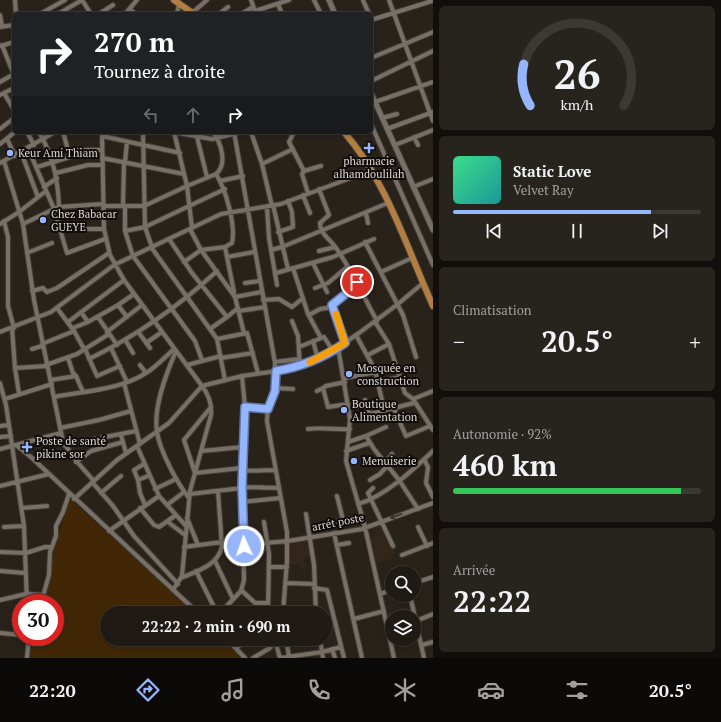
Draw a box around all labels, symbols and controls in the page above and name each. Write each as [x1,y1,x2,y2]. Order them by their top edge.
text: 270 m [94,23,175,60]
icon: right [28,28,80,80]
text: 26 [553,46,601,101]
text: Tournez à droite [94,59,225,83]
text: km/h [561,95,594,114]
icon: left [140,104,162,126]
icon: ahead [182,104,204,126]
icon: right [224,104,246,126]
marker: pharmacie alhamdoulilah [364,143,374,153]
place label: Keur Ami Thiam [18,146,98,160]
marker: Keur Ami Thiam [5,148,15,158]
place label: pharmacie alhamdoulilah [334,154,405,181]
text: Static Love [513,161,591,181]
text: Velvet Ray [513,181,573,199]
place label: Chez Babacar GUEYE [51,207,118,234]
marker: Chez Babacar GUEYE [38,215,48,225]
icon: previous [483,220,505,242]
icon: pause [566,220,588,242]
icon: next [649,220,671,242]
pin [340,265,374,299]
icon: arrive [346,271,368,293]
text: Climatisation [453,301,532,319]
text: 20.5° [541,321,613,361]
text: − [453,327,465,356]
text: + [689,327,701,356]
place label: Mosquée en construction [357,361,420,388]
marker: Mosquée en construction [344,369,354,379]
place label: Boutique Alimentation [352,397,418,424]
marker: Boutique Alimentation [339,405,349,415]
text: Autonomie · 92% [453,425,552,443]
place label: Poste de santé pikine sor [36,434,107,461]
marker: Poste de santé pikine sor [21,441,33,453]
text: 460 km [453,445,557,485]
place label: Menuiserie [362,454,417,468]
marker: Menuiserie [349,456,359,466]
street label: arrét poste [311,510,366,534]
one-way arrow [391,513,403,521]
position arrow [223,525,265,567]
text: Arrivée [453,561,495,579]
map controls [385,566,421,646]
button: search [385,566,421,602]
text: 22:22 [453,581,531,621]
speed limit sign: 30 [12,594,64,646]
button: layers [385,610,421,646]
text: 22:22 · 2 min · 690 m [142,616,290,636]
icon: directions [134,676,162,704]
icon: music [219,676,247,704]
icon: phone [305,676,333,704]
icon: climate [391,676,419,704]
icon: car [477,676,505,704]
icon: filters [563,676,591,704]
text: 22:20 [29,678,76,702]
text: 20.5° [649,678,692,702]

